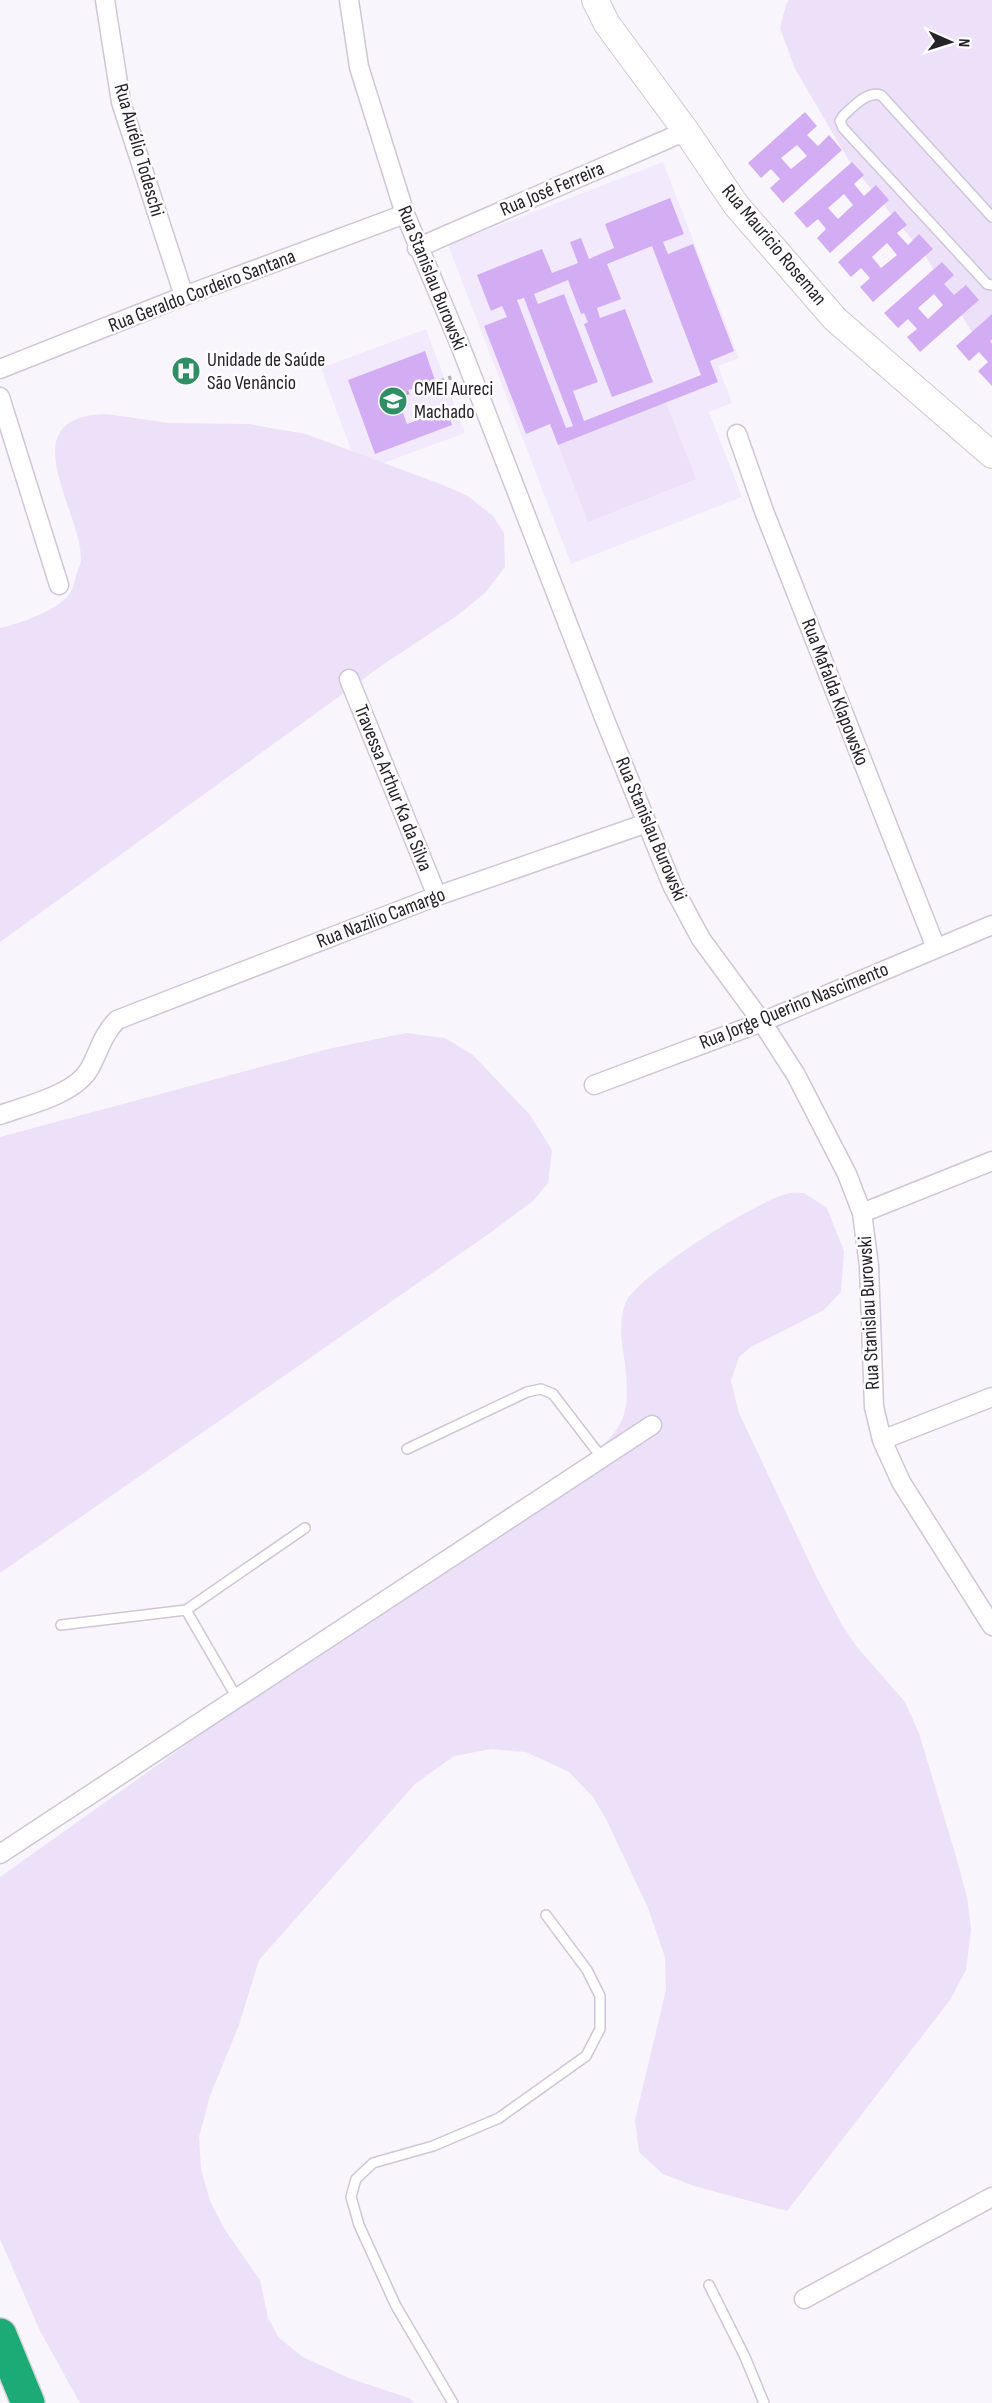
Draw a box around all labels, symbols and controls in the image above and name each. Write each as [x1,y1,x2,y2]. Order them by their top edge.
north arrow [920,12,980,72]
text: N [954,38,973,47]
street label: Rua Aurélio Todeschi [109,81,169,219]
street label: Rua José Ferreira [496,156,608,222]
street label: Rua Mauricio Roseman [716,180,832,310]
street label: Rua Stanislau Burowski [392,202,472,354]
street label: Rua Geraldo Cordeiro Santana [105,244,299,338]
place label: Unidade de Saúde São Venâncio [207,348,325,395]
hospital icon: Unidade de Saúde São Venâncio [170,355,202,387]
place label: CMEI Aureci Machado [414,377,493,424]
school or university icon: CMEI Aureci Machado [377,385,409,417]
street label: Rua Mafalda Klapowsko [796,615,874,769]
street label: Travessa Arthur Ka da Silva [349,701,437,875]
street label: Rua Stanislau Burowski [610,754,692,904]
street label: Rua Nazilio Camargo [313,882,449,954]
street label: Rua Jorge Querino Nascimento [696,957,892,1055]
street label: Rua Stanislau Burowski [853,1236,885,1390]

